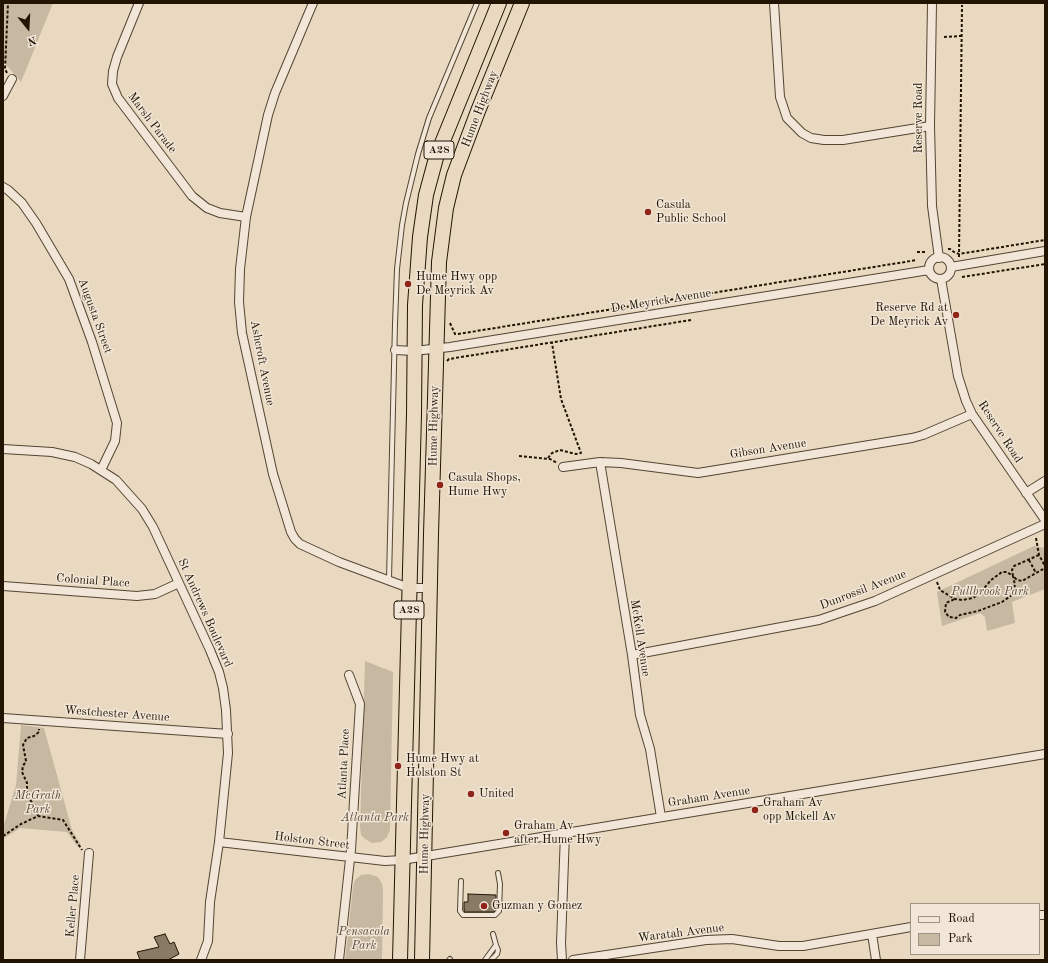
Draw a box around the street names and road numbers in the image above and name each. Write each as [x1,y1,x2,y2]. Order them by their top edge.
street label: Hume Highway [459,69,501,149]
street label: Reserve Road [912,82,926,154]
street label: Marsh Parade [125,90,179,156]
road number: A28 [424,141,454,159]
street label: Augusta Street [75,276,115,356]
street label: De Meyrick Avenue [610,286,712,316]
street label: Ashcroft Avenue [247,319,277,407]
street label: Hume Highway [426,385,442,467]
street label: Reserve Road [975,398,1025,466]
street label: Gibson Avenue [729,436,807,462]
street label: St Andrews Boulevard [174,556,236,670]
street label: Dunrossil Avenue [818,567,908,613]
street label: Colonial Place [56,571,130,591]
street label: McKell Avenue [627,598,653,678]
road number: A28 [394,601,424,619]
street label: Westchester Avenue [64,703,170,725]
street label: Atlanta Place [335,728,353,800]
street label: Graham Avenue [667,783,751,811]
street label: Hume Highway [417,793,433,875]
street label: Holston Street [274,829,350,853]
street label: Keller Place [63,874,83,938]
street label: Waratah Avenue [637,921,725,945]

